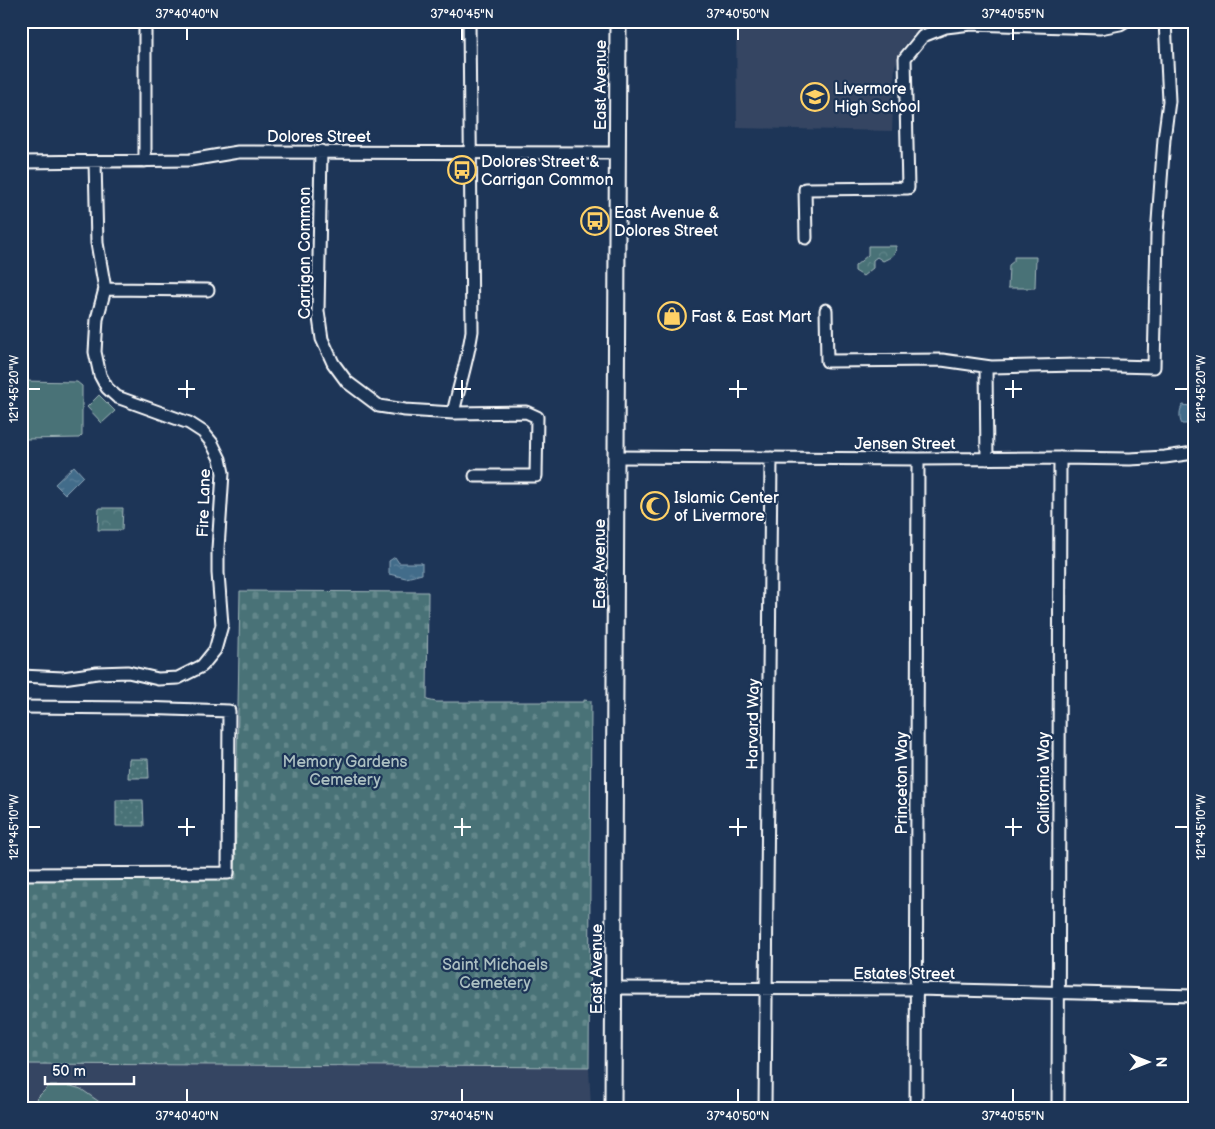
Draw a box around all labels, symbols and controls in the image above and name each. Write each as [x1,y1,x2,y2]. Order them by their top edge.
text: 37°40'40"N [155,7,219,22]
text: 37°40'45"N [430,7,494,22]
text: 37°40'50"N [706,7,770,22]
text: 37°40'55"N [981,7,1045,22]
street label: East Avenue [592,39,611,130]
place label: Livermore High School [834,80,920,117]
school or university icon: Livermore High School [800,82,830,112]
street label: Dolores Street [267,128,371,147]
place label: Dolores Street & Carrigan Common [481,153,613,190]
bus stop icon: Dolores Street & Carrigan Common [447,155,477,185]
street label: Carrigan Common [296,187,315,319]
place label: East Avenue & Dolores Street [614,204,719,241]
bus stop icon: East Avenue & Dolores Street [580,206,610,236]
shop icon: Fast & East Mart [657,301,687,331]
place label: Fast & East Mart [691,308,812,327]
text: 121°45'20"W [7,355,22,423]
text: 121°45'20"W [1194,355,1209,423]
street label: Jensen Street [855,435,956,454]
street label: Fire Lane [194,468,215,538]
place label: Islamic Center of Livermore [674,489,779,526]
mosque icon: Islamic Center of Livermore [640,491,670,521]
street label: East Avenue [591,518,610,609]
street label: Harvard Way [743,677,764,770]
street label: Princeton Way [893,731,912,834]
street label: California Way [1035,731,1054,834]
park label: Memory Gardens Cemetery [283,753,407,790]
text: 121°45'10"W [7,794,22,860]
text: 121°45'10"W [1194,794,1209,860]
street label: East Avenue [588,923,607,1014]
park label: Saint Michaels Cemetery [442,956,548,993]
street label: Estates Street [853,965,955,984]
north arrow [1122,1036,1172,1086]
scale bar [45,1054,134,1086]
text: N [1152,1057,1169,1067]
text: 50 m [52,1062,86,1081]
text: 37°40'40"N [155,1109,219,1124]
text: 37°40'45"N [430,1109,494,1124]
text: 37°40'50"N [706,1109,770,1124]
text: 37°40'55"N [981,1109,1045,1124]

